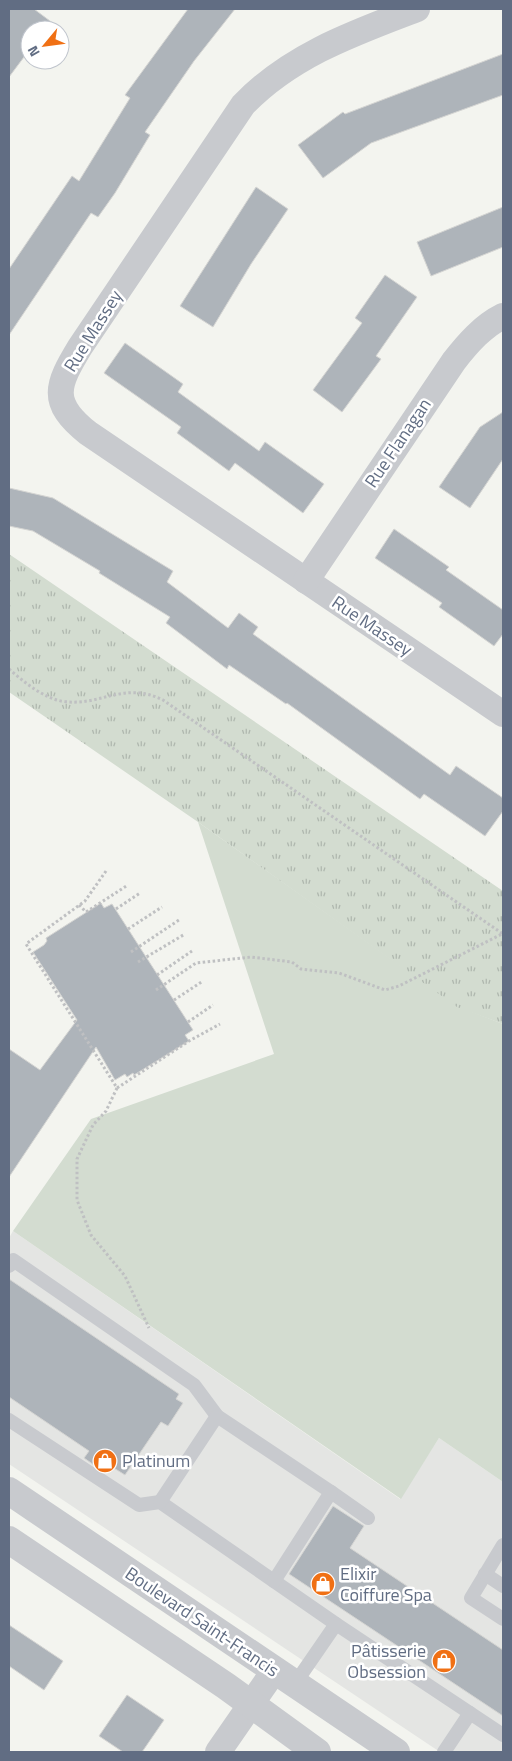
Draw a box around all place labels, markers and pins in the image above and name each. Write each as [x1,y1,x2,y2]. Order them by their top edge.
place label: Platinum [122,1447,190,1474]
shop icon: Platinum [92,1448,118,1474]
place label: Elixir Coiffure Spa [340,1560,432,1608]
shop icon: Elixir Coiffure Spa [310,1571,336,1597]
place label: Pâtisserie Obsession [347,1637,426,1685]
shop icon: Pâtisserie Obsession [431,1648,457,1674]

